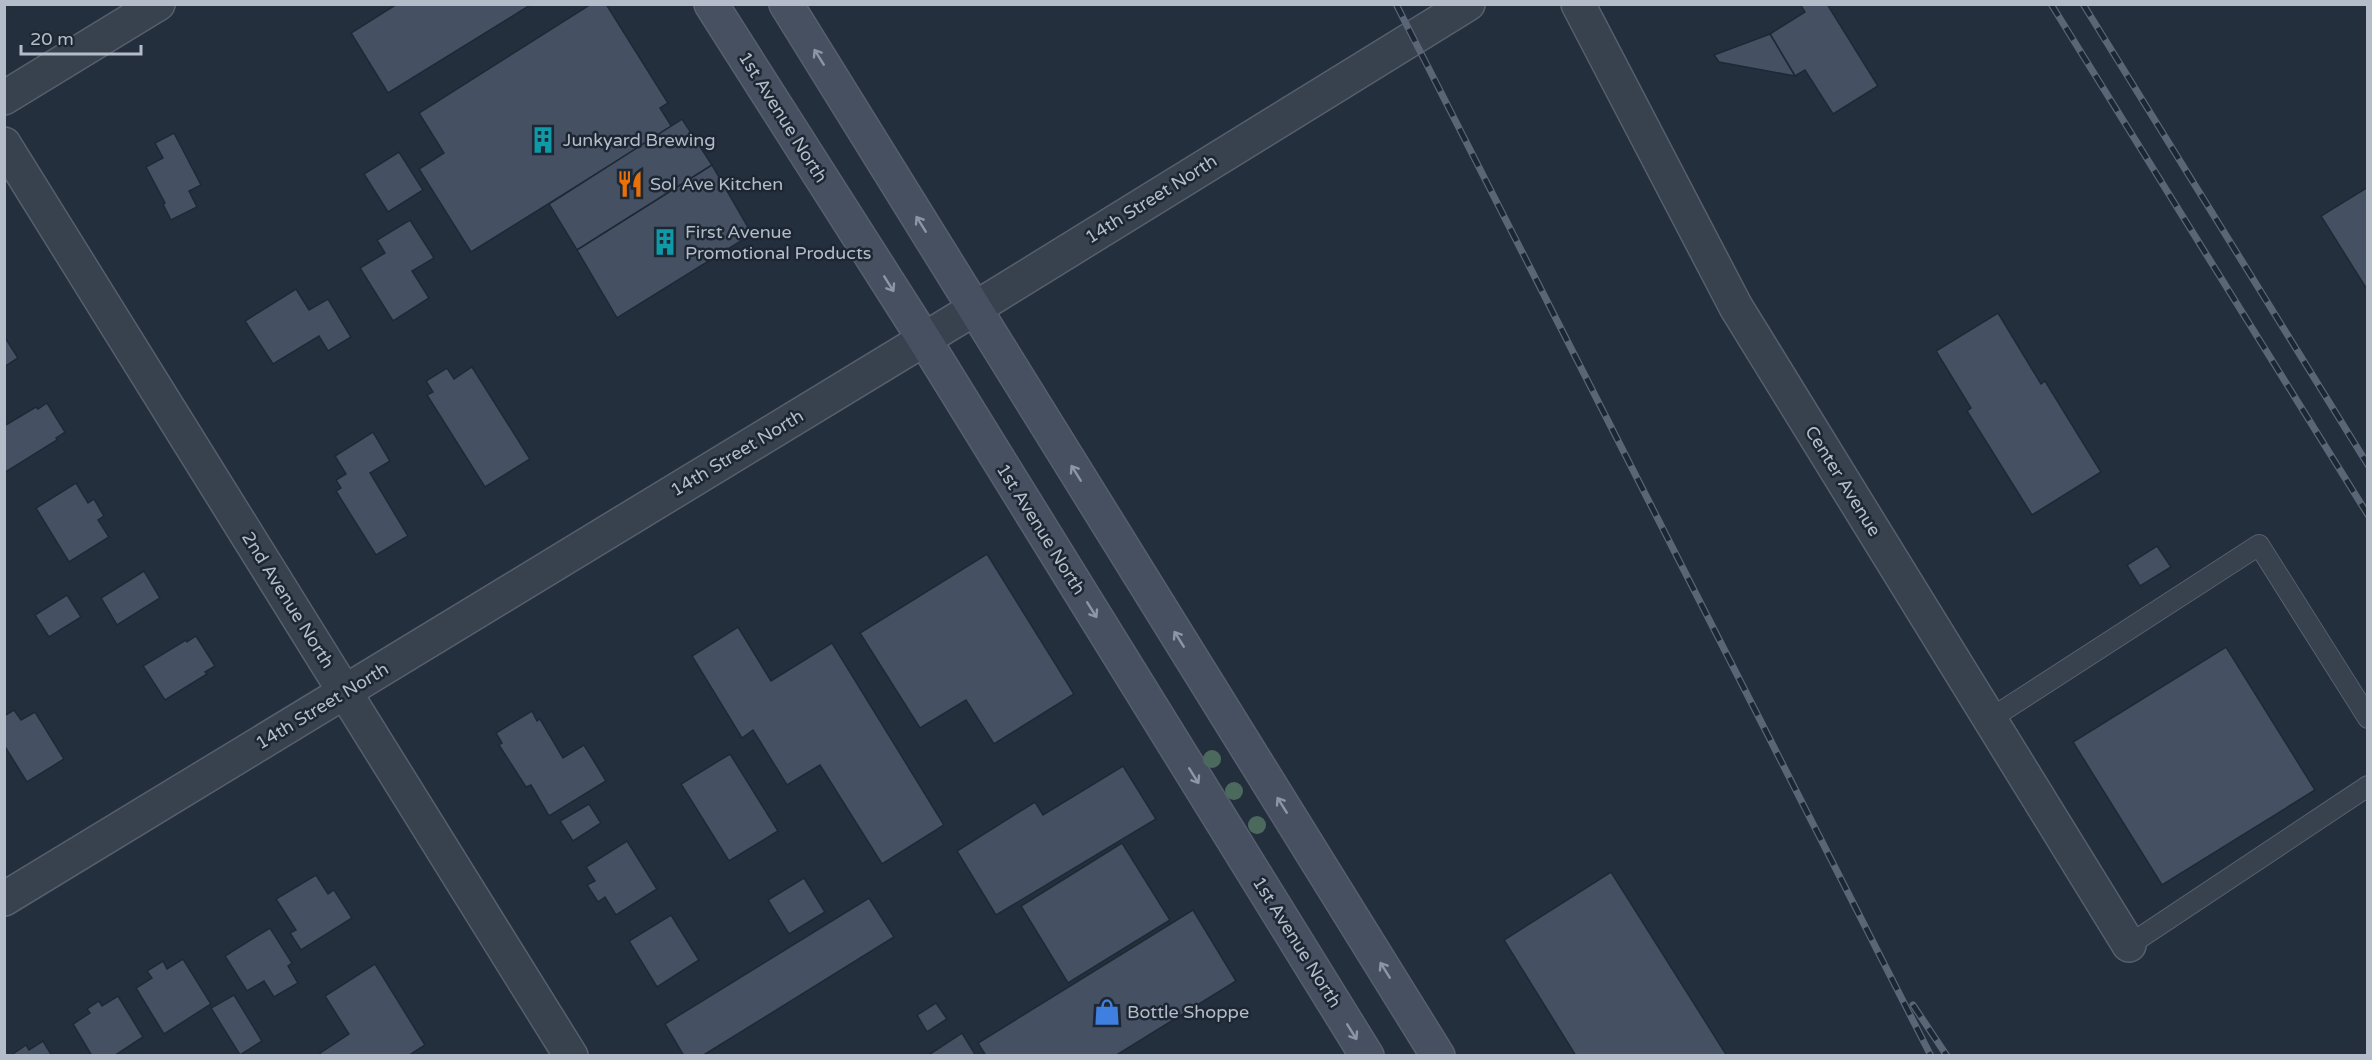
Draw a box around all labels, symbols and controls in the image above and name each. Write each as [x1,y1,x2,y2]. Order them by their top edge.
scale bar [21,18,141,56]
text: 20 m [30,28,74,50]
street label: 1st Avenue North [734,47,832,187]
one-way arrow [812,49,824,66]
building icon: Junkyard Brewing [528,125,558,155]
place label: Junkyard Brewing [563,129,716,151]
street label: 14th Street North [1081,150,1221,248]
restaurant icon: Sol Ave Kitchen [615,169,645,199]
place label: Sol Ave Kitchen [650,173,783,195]
one-way arrow [915,215,928,232]
place label: First Avenue Promotional Products [685,221,871,264]
building icon: First Avenue Promotional Products [650,227,680,257]
one-way arrow [884,275,896,292]
street label: 14th Street North [667,405,807,501]
street label: Center Avenue [1800,422,1886,540]
street label: 1st Avenue North [992,459,1090,599]
one-way arrow [1070,465,1083,482]
street label: 2nd Avenue North [237,527,339,673]
one-way arrow [1085,602,1098,619]
one-way arrow [1173,631,1185,648]
street label: 14th Street North [252,658,392,754]
one-way arrow [1189,767,1201,784]
one-way arrow [1276,797,1288,814]
street label: 1st Avenue North [1248,872,1346,1012]
one-way arrow [1379,962,1391,979]
shop icon: Bottle Shoppe [1092,997,1122,1027]
place label: Bottle Shoppe [1127,1001,1249,1023]
one-way arrow [1346,1023,1358,1040]

